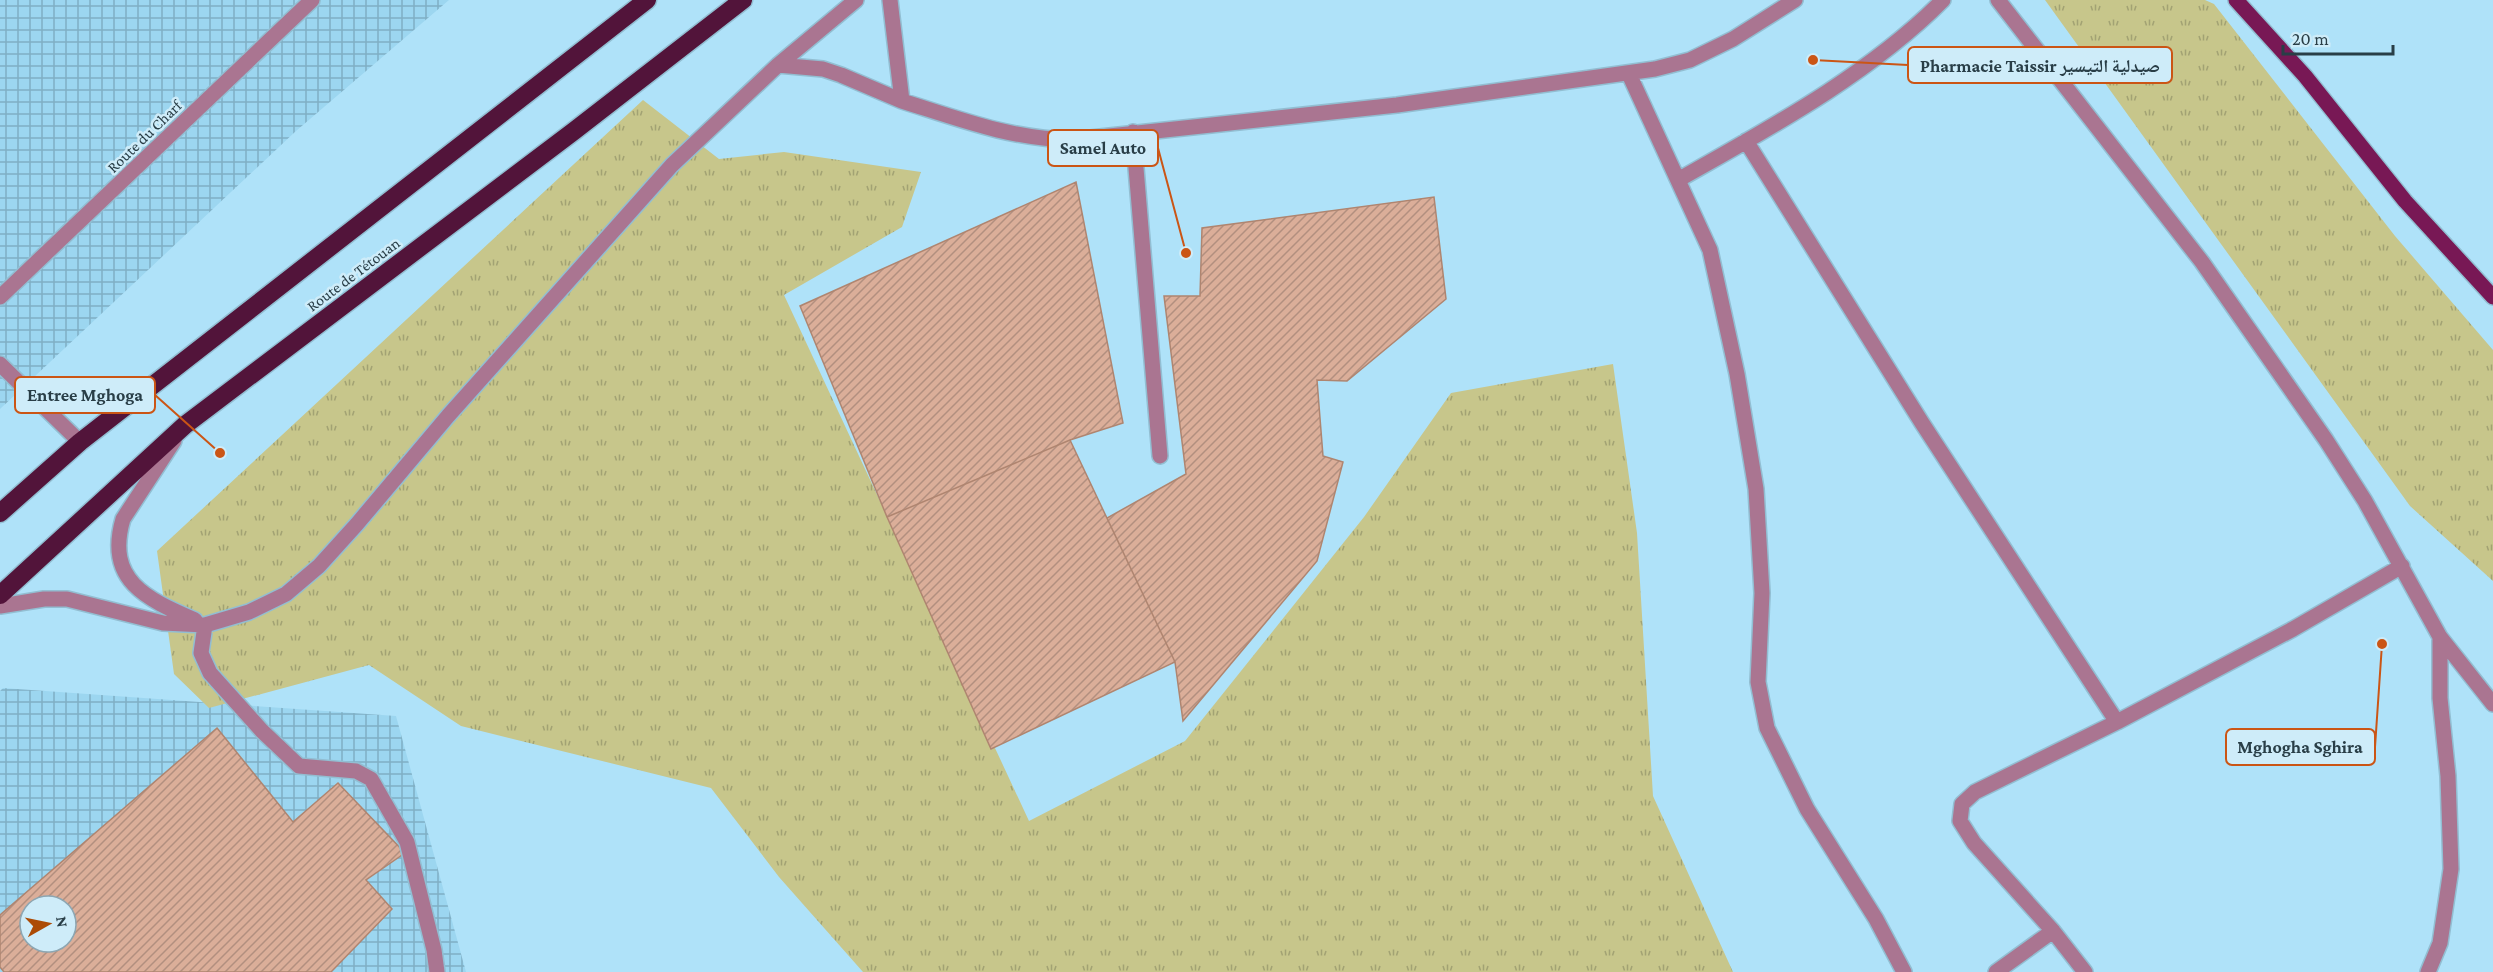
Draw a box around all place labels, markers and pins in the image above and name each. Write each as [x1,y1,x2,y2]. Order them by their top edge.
callout: Pharmacie Taissir صيدلية التيسير [1908,47,2172,83]
callout: Samel Auto [1048,130,1158,166]
callout: Entree Mghoga [15,377,155,413]
callout: Mghogha Sghira [2226,729,2375,765]

